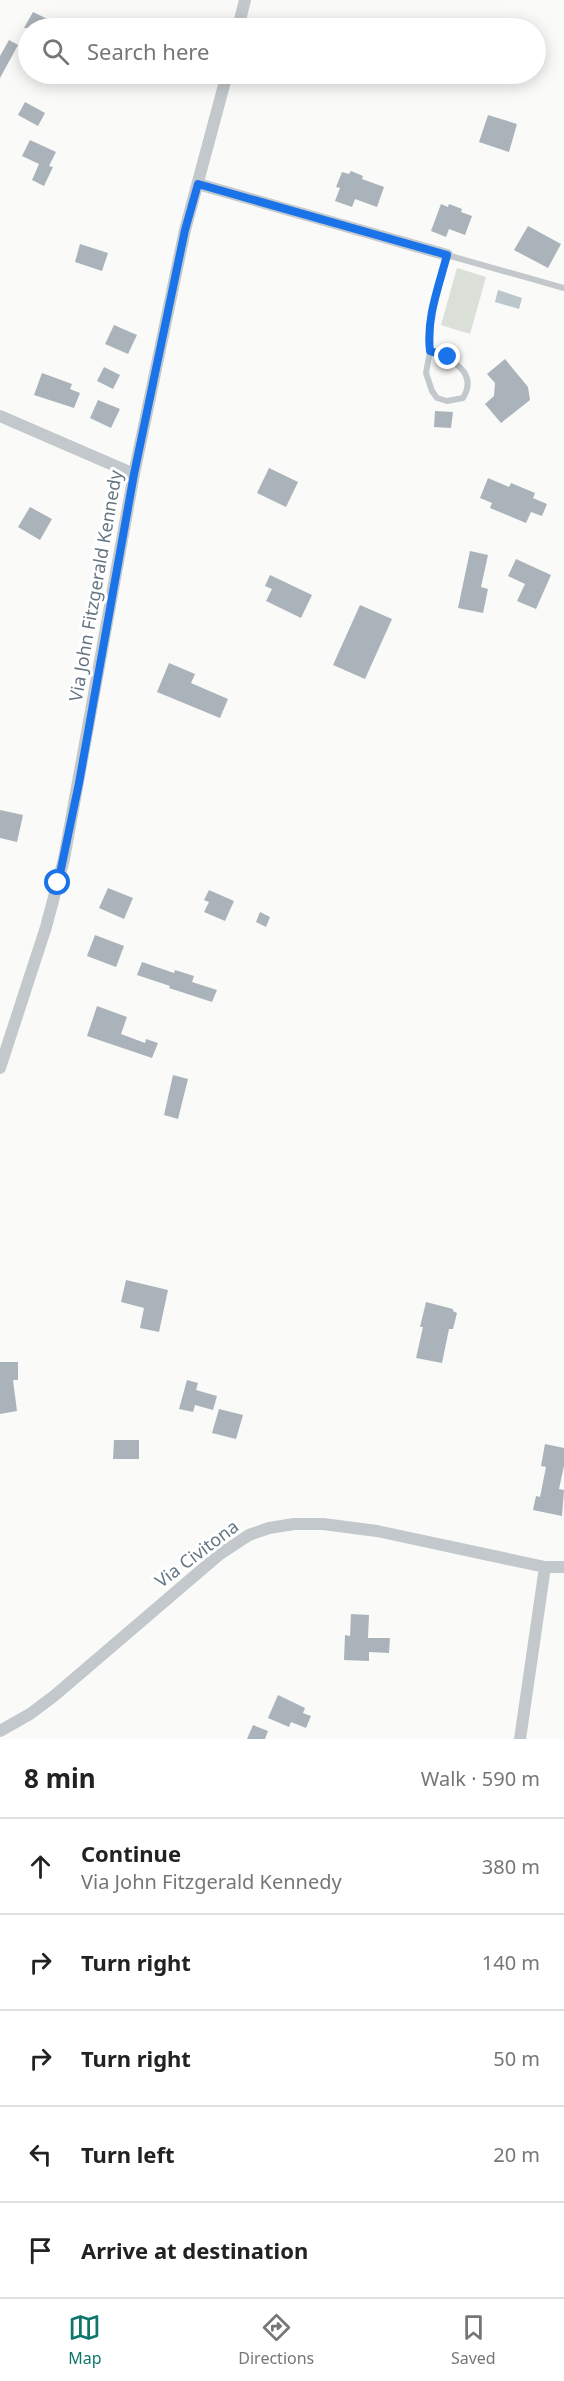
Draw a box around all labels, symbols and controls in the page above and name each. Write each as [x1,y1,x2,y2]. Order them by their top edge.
search box [18,18,546,84]
icon: search [39,35,72,68]
text: Search here [87,36,209,66]
route end [434,343,460,369]
street label: Via John Fitzgerald Kennedy [63,467,127,703]
route start [44,869,70,895]
street label: Via Civitona [150,1514,243,1592]
text: 8 min [24,1760,96,1796]
text: Walk · 590 m [421,1765,540,1792]
text: Continue [81,1838,181,1868]
icon: ahead [24,1850,57,1883]
text: 380 m [482,1853,540,1880]
text: Via John Fitzgerald Kennedy [81,1868,342,1895]
icon: right [24,1946,57,1979]
text: Turn right [81,1947,191,1977]
text: 140 m [482,1949,540,1976]
icon: right [24,2042,57,2075]
text: Turn right [81,2043,191,2073]
text: 50 m [493,2045,540,2072]
icon: left [24,2138,57,2171]
text: Turn left [81,2139,175,2169]
text: 20 m [493,2141,540,2168]
icon: arrive [24,2234,57,2267]
text: Arrive at destination [81,2235,308,2265]
tab: Map [68,2311,102,2369]
tab: Directions [238,2311,314,2369]
tab: Saved [451,2311,496,2369]

